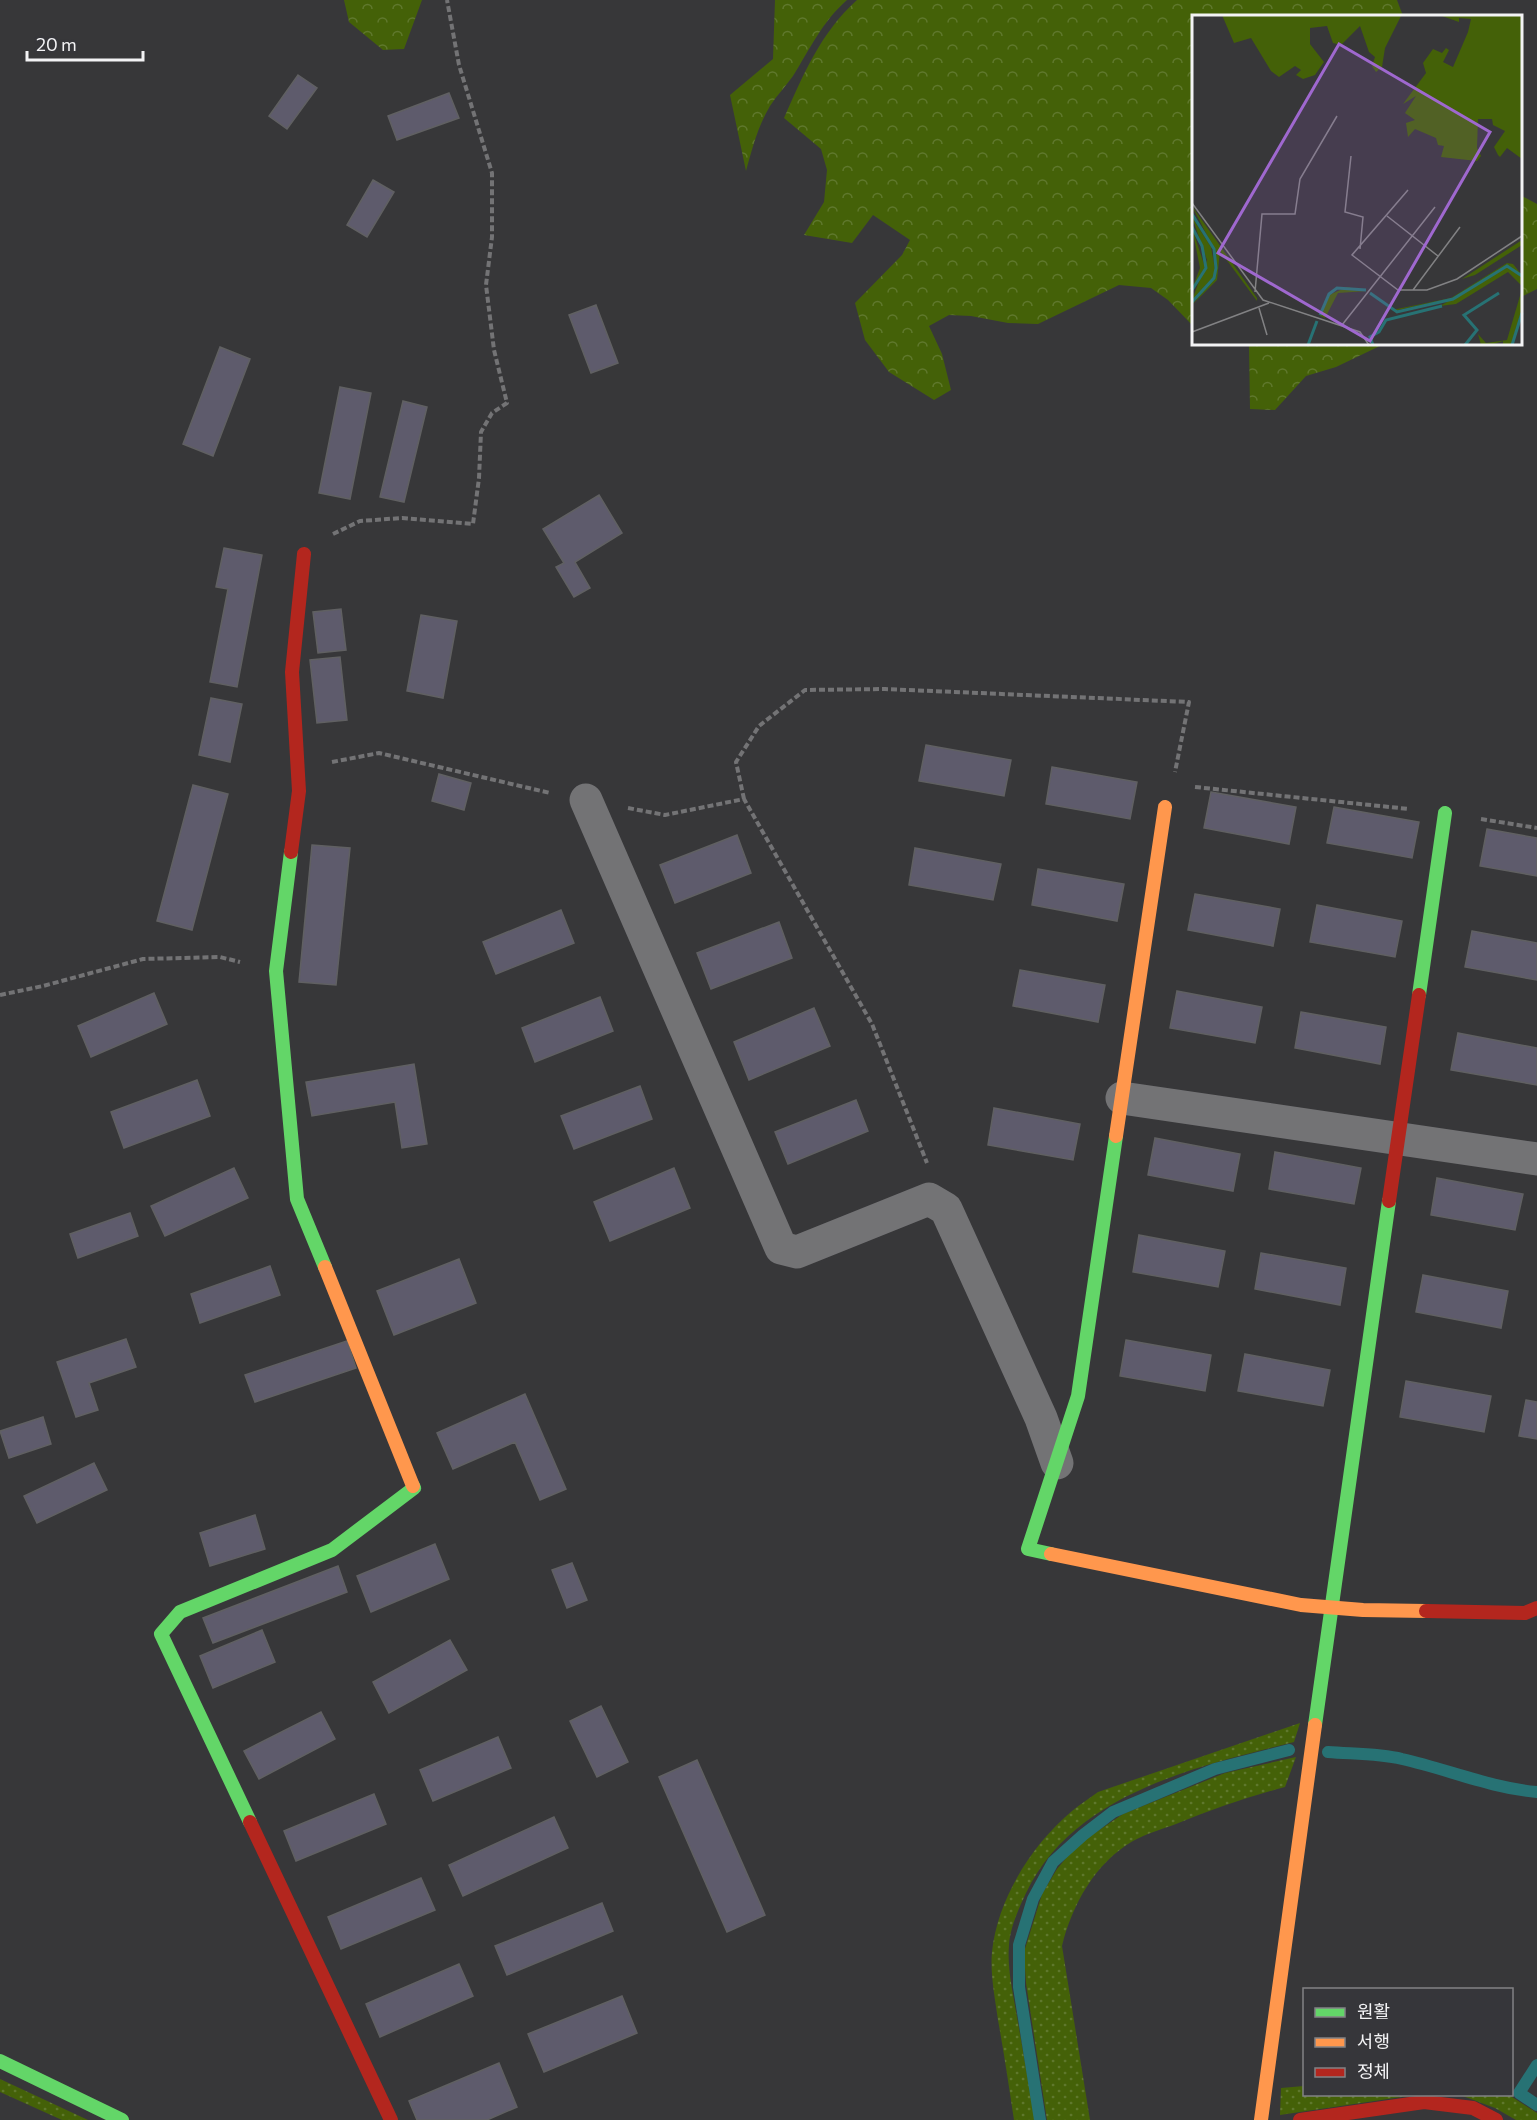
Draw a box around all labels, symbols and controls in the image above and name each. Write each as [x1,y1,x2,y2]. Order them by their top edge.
inset map [1192,15,1522,345]
scale bar [27,24,142,62]
text: 20 m [36,33,77,55]
legend [1303,1988,1513,2096]
text: 원활 [1357,2000,1390,2022]
text: 서행 [1357,2030,1390,2052]
text: 정체 [1357,2060,1390,2082]

